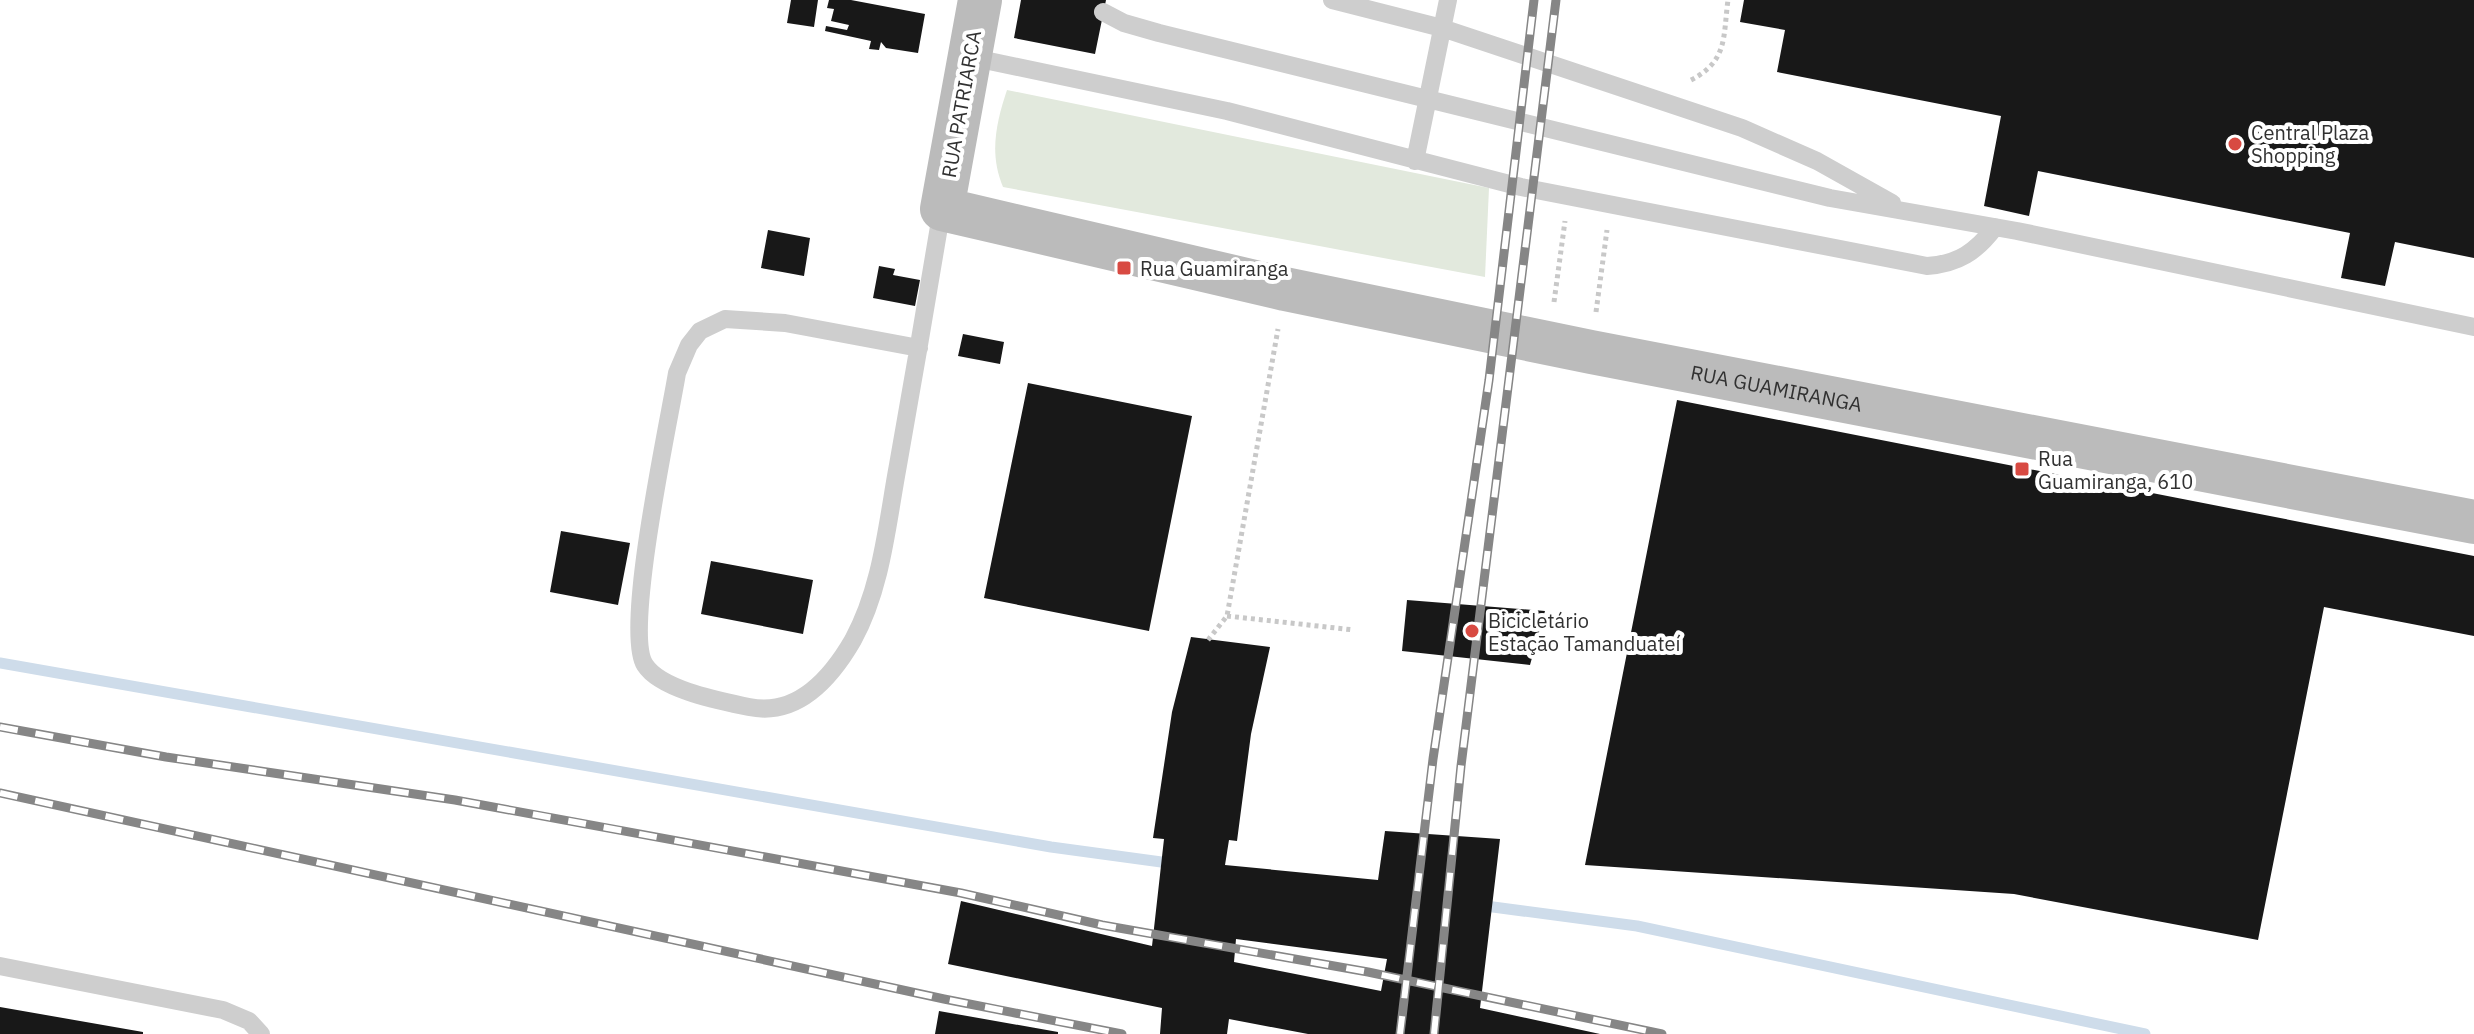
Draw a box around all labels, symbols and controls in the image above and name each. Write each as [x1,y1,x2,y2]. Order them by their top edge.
street label: RUA PATRIARCA [935,28,987,180]
place label: Central Plaza Shopping [2251,119,2369,169]
marker: Central Plaza Shopping [2226,135,2244,153]
place label: Rua Guamiranga [1140,255,1289,282]
marker: Rua Guamiranga [1115,259,1133,277]
street label: RUA GUAMIRANGA [1688,358,1865,417]
place label: Rua Guamiranga, 610 [2038,445,2193,495]
marker: Rua Guamiranga, 610 [2013,460,2031,478]
place label: Bicicletário Estação Tamanduateí [1488,607,1680,657]
marker: Bicicletário Estação Tamanduateí [1463,622,1481,640]

